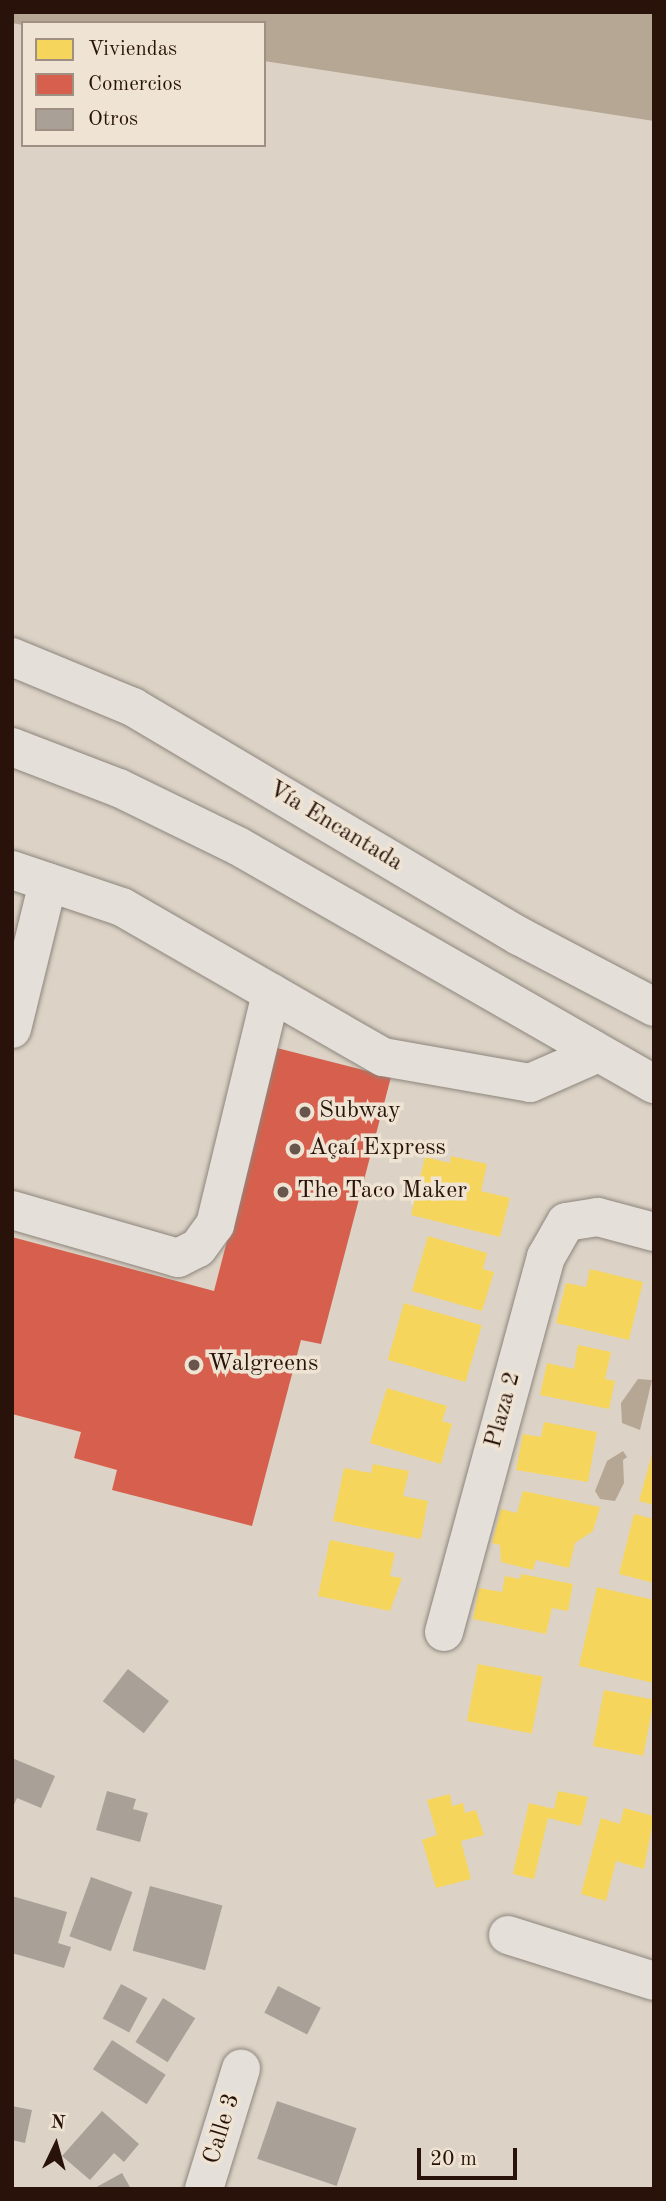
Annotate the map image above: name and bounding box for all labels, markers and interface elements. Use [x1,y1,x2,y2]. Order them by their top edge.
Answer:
legend [21,21,266,147]
text: Viviendas [88,39,177,60]
text: Comercios [88,74,182,95]
text: Otros [88,109,138,130]
street label: Vía Encantada [262,776,408,878]
place label: Subway [319,1098,401,1126]
marker: Subway [297,1104,313,1120]
place label: Açaí Express [309,1135,446,1163]
marker: Açaí Express [287,1141,303,1157]
place label: The Taco Maker [297,1178,467,1206]
marker: The Taco Maker [275,1184,291,1200]
place label: Walgreens [208,1351,318,1379]
marker: Walgreens [186,1357,202,1373]
street label: Plaza 2 [480,1369,528,1451]
street label: Calle 3 [199,2090,247,2168]
north arrow [21,2110,91,2180]
text: N [50,2113,66,2134]
scale bar [421,2134,521,2178]
text: 20 m [430,2149,477,2170]

